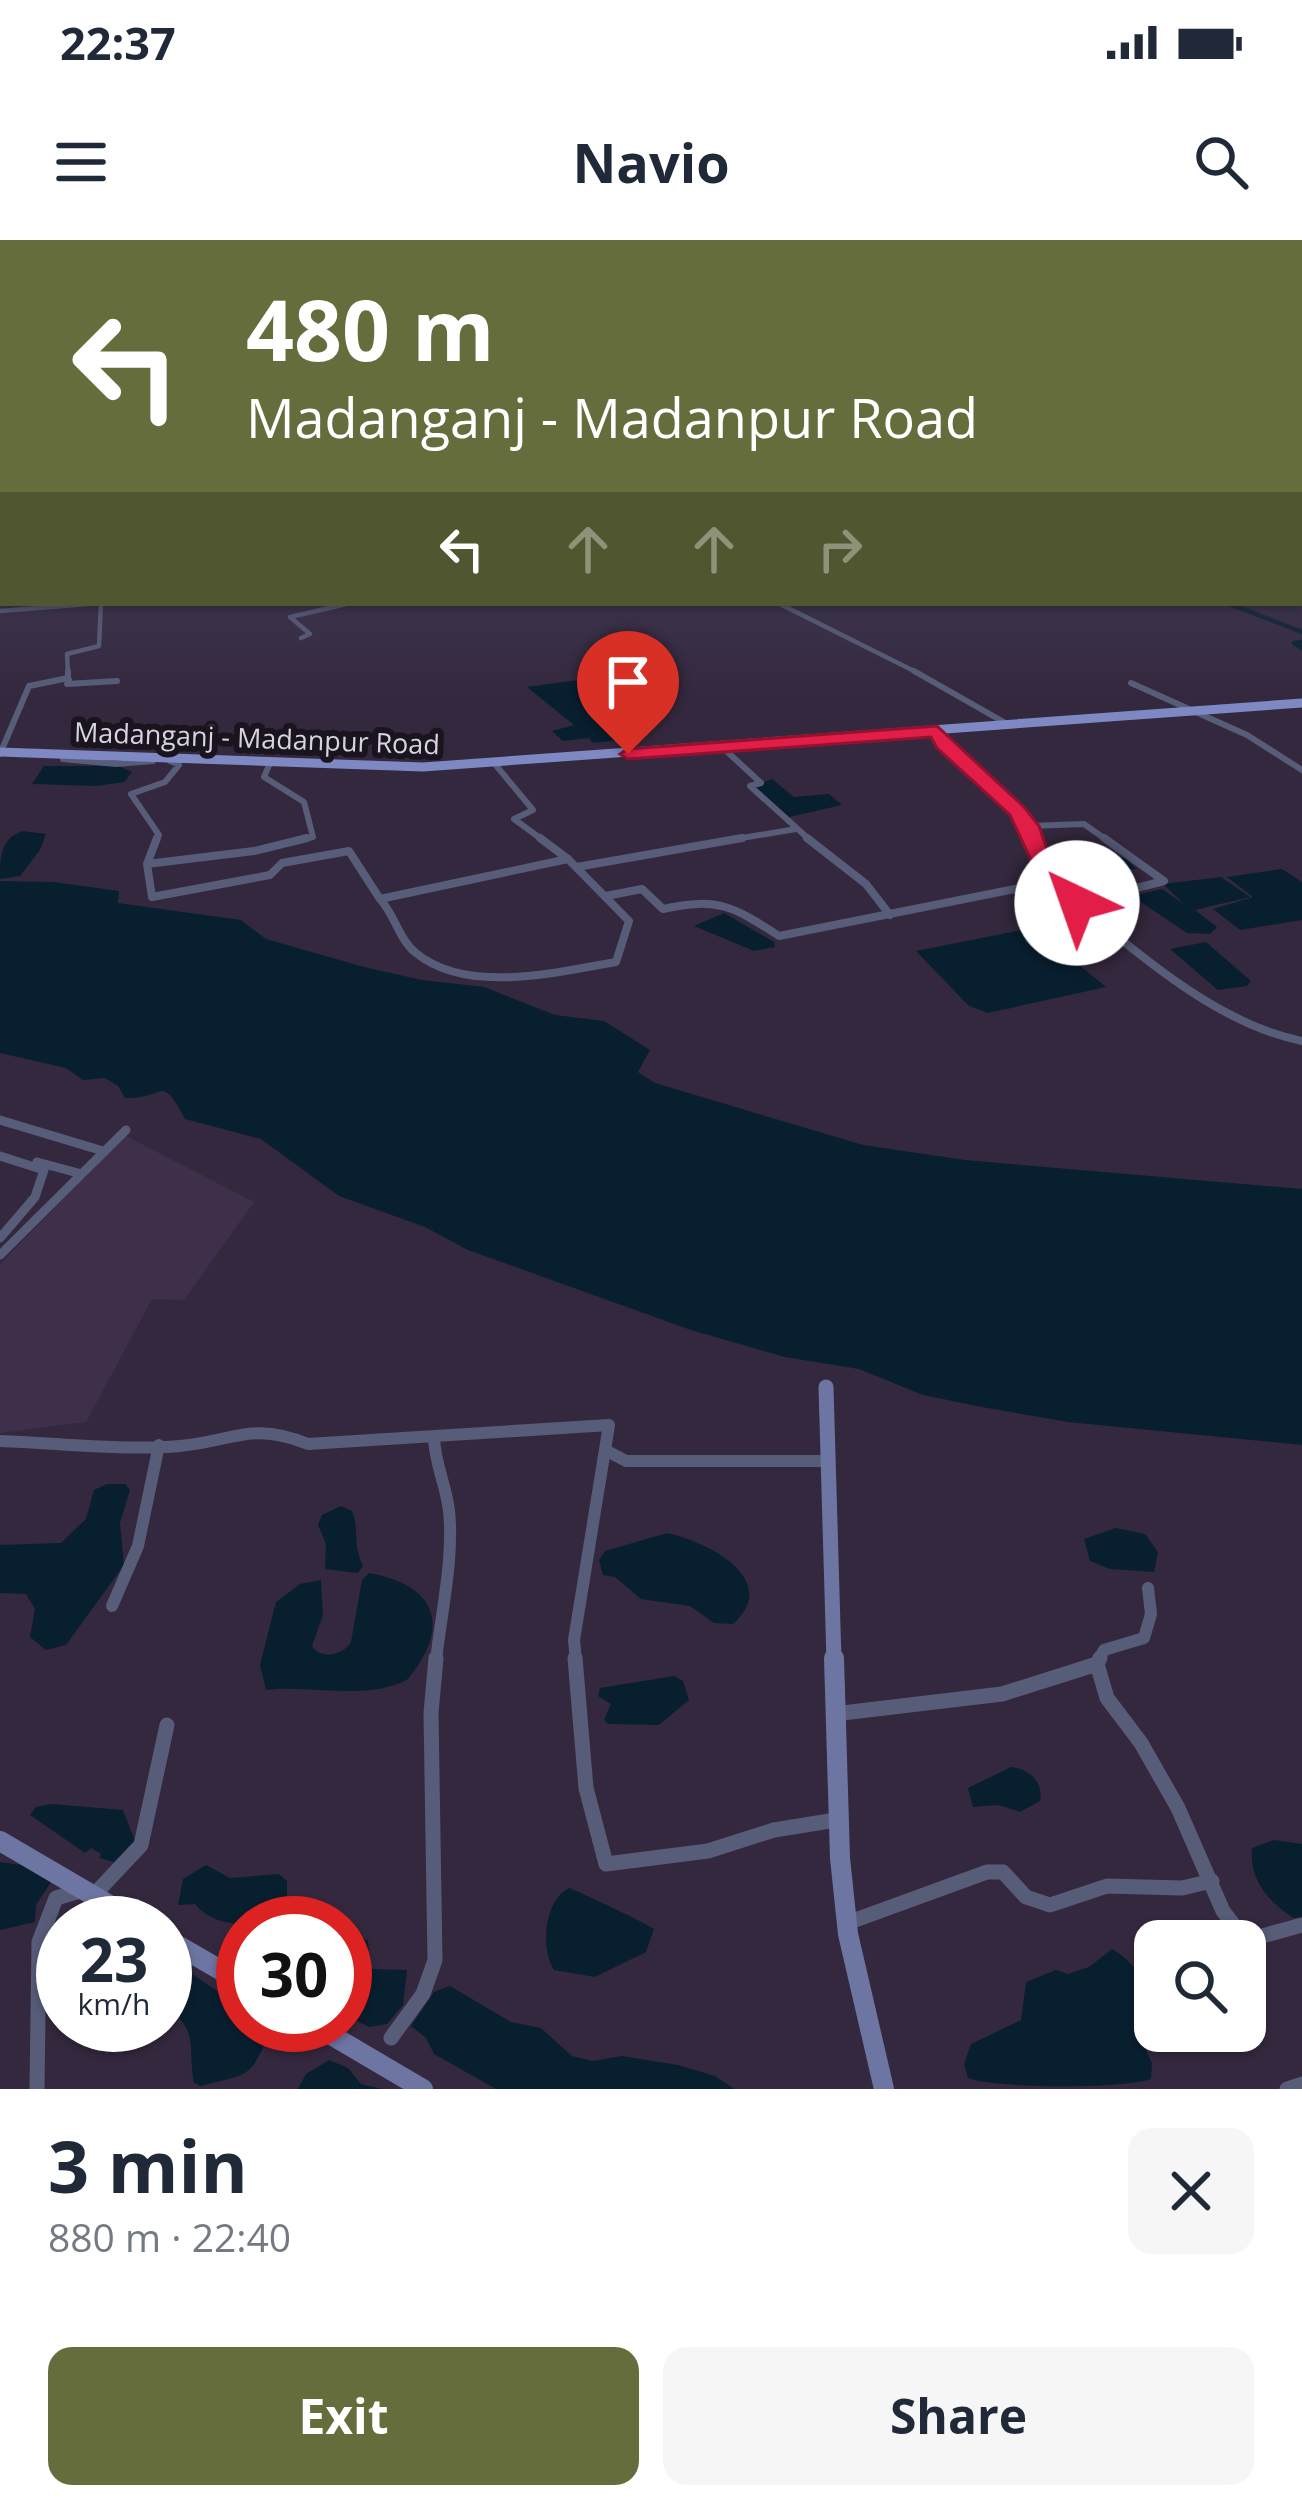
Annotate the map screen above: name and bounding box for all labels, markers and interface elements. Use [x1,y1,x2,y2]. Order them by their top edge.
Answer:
text: 22:37 [60,12,176,73]
text: Navio [572,125,730,199]
icon: menu [48,129,114,195]
icon: search [1188,129,1254,195]
text: 480 m [246,271,494,386]
icon: left [48,288,204,444]
text: Madanganj - Madanpur Road [246,380,978,454]
icon: left [429,516,495,582]
icon: ahead [555,516,621,582]
icon: ahead [681,516,747,582]
icon: right [807,516,873,582]
pin [577,631,679,754]
icon: arrive [595,649,661,715]
street label: Madanganj - Madanpur Road [73,713,441,762]
position arrow [1014,840,1140,966]
speed limit sign: 30 [216,1896,372,2052]
text: 23 [80,1918,148,2000]
map controls [1134,1920,1266,2052]
button: search [1134,1920,1266,2052]
text: km/h [78,1983,150,2024]
text: 3 min [48,2116,248,2214]
button: close [1128,2128,1254,2254]
text: 880 m · 22:40 [48,2210,291,2263]
button: Exit [48,2347,639,2485]
button: Share [663,2347,1254,2485]

